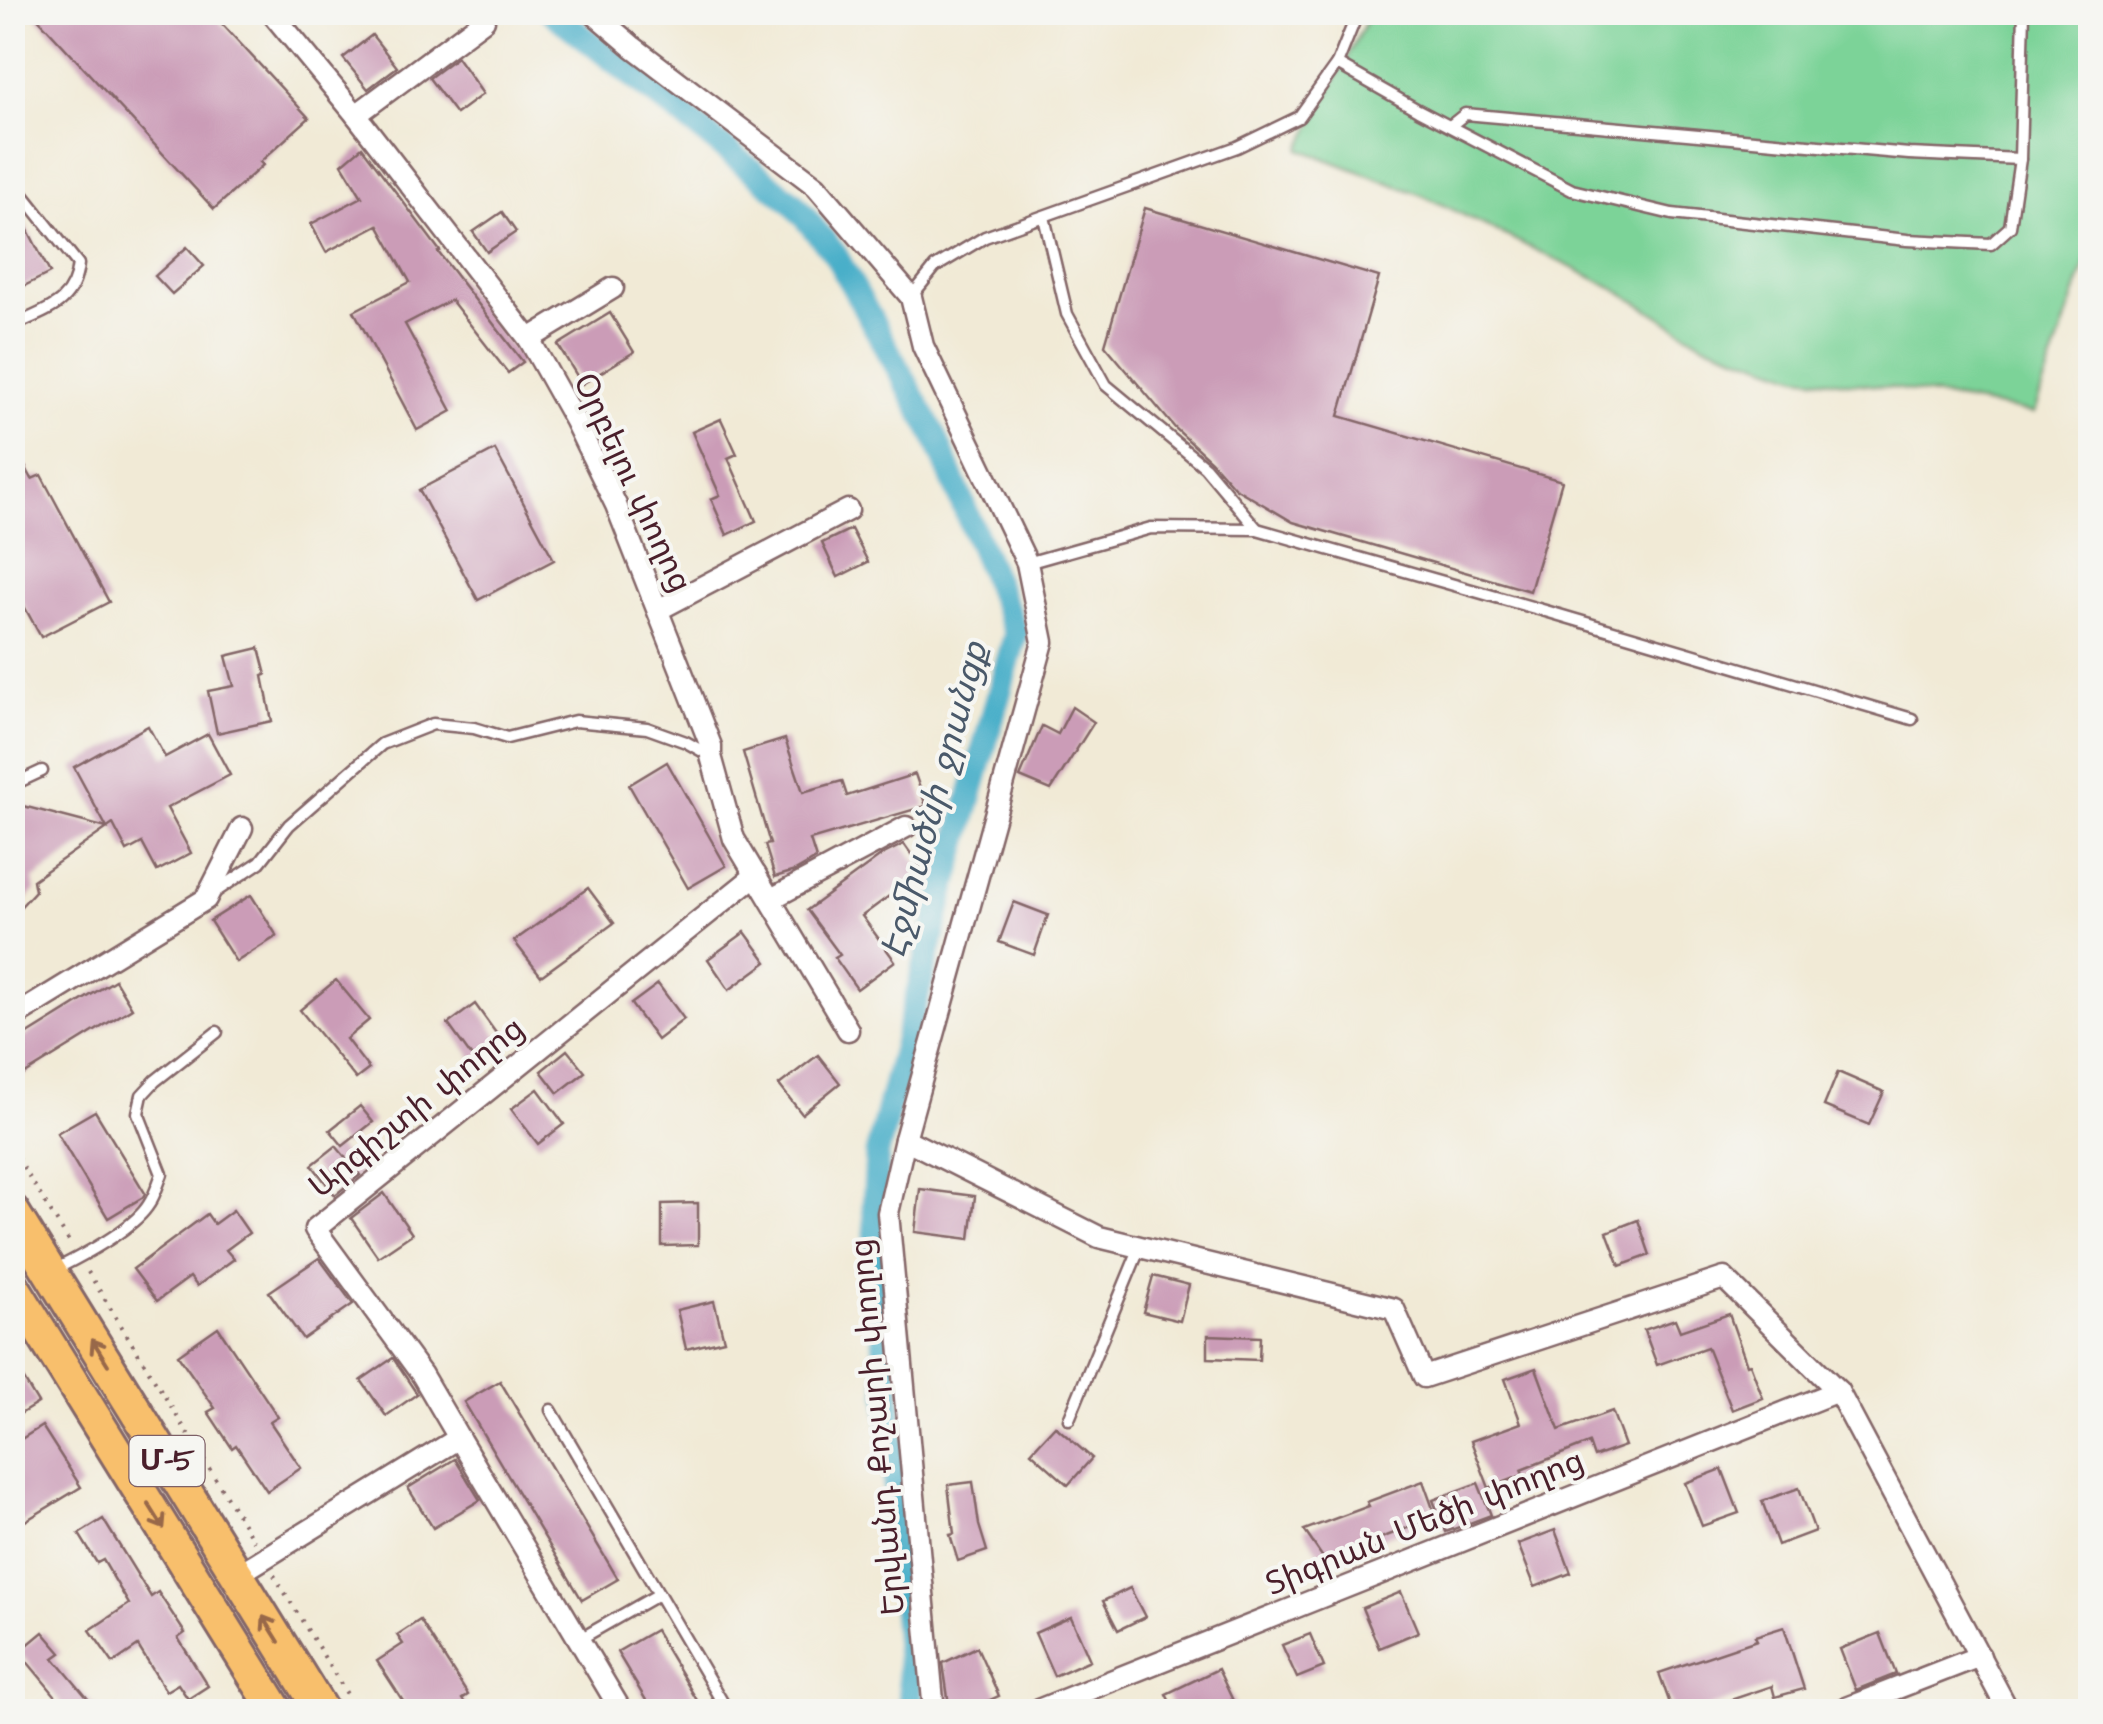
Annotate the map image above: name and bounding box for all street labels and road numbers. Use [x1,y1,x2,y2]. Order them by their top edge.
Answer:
street label: Օրբելու փողոց [561,366,703,600]
street label: Արգիշտի փողոց [300,1007,534,1209]
street label: Երվանդ Քոչարի փողոց [839,1237,917,1617]
road number: Մ-5 [130,1436,204,1486]
street label: Տիգրան Մեծի փողոց [1259,1439,1591,1607]

